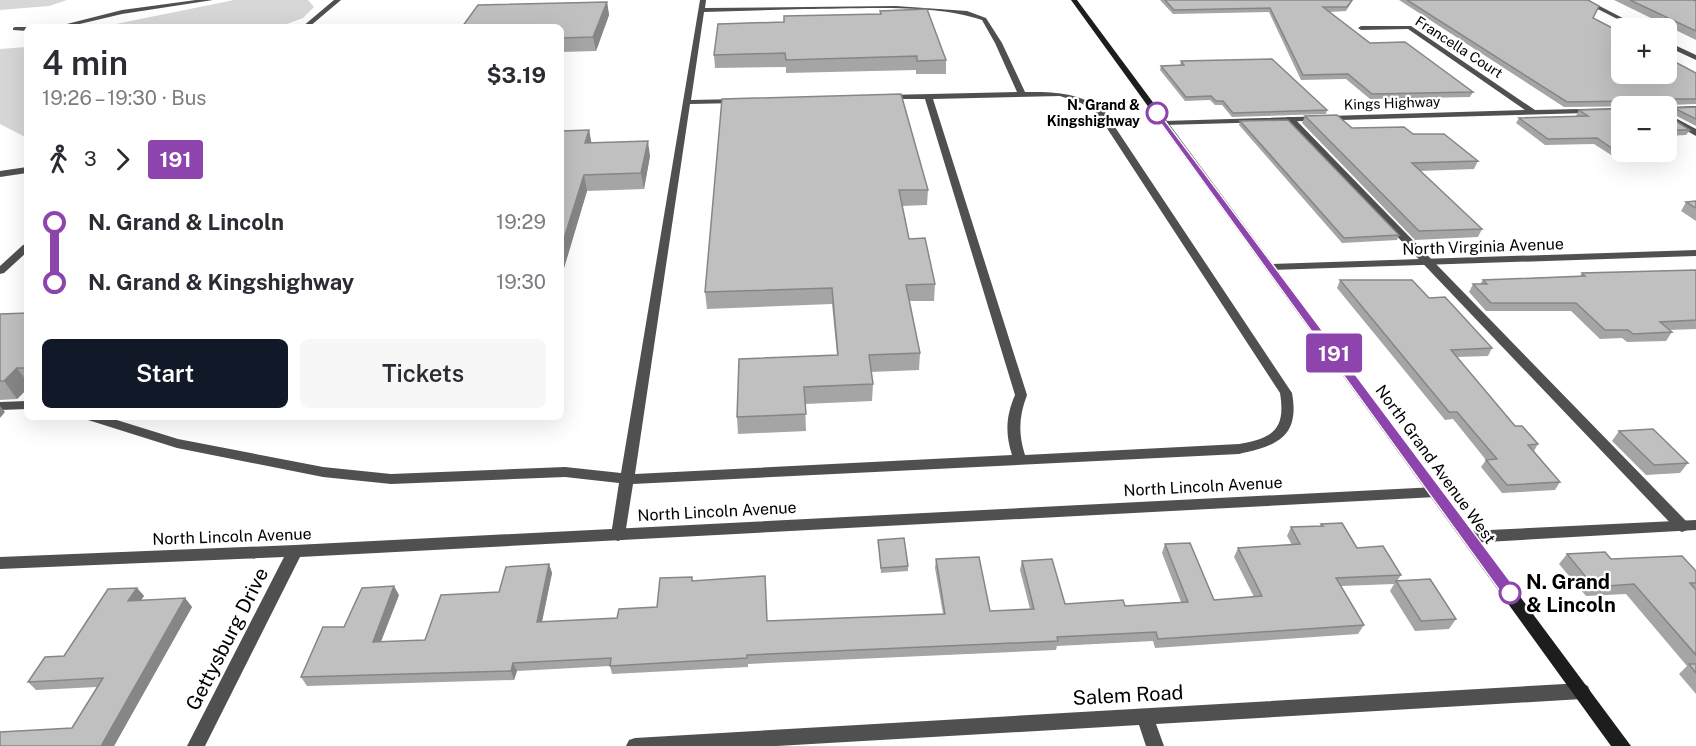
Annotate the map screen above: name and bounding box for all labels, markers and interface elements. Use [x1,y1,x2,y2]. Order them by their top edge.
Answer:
street label: Francella Court [1412,13,1506,81]
map controls [1611,18,1677,162]
button: + [1611,18,1677,84]
text: 4 min [42,44,128,82]
text: $3.19 [487,62,546,88]
text: 19:26 – 19:30 · Bus [42,86,206,110]
street label: Kings Highway [1343,93,1441,113]
button: − [1611,96,1677,162]
place label: N. Grand & Kingshighway [1047,97,1140,129]
marker: N. Grand & Kingshighway [1146,102,1168,124]
icon: walk [42,143,75,176]
icon: forward [106,143,139,176]
text: 3 [84,147,97,171]
text: 191 [160,147,191,172]
text: N. Grand & Lincoln [88,209,284,235]
text: 19:29 [496,210,546,234]
street label: North Virginia Avenue [1402,234,1564,259]
text: N. Grand & Kingshighway [88,269,354,295]
text: 19:30 [496,270,546,294]
line badge: 191 [1300,334,1368,372]
button: Start [42,339,288,408]
button: Tickets [300,339,546,408]
text: 191 [1318,341,1350,366]
street label: North Grand Avenue West [1372,381,1500,547]
street label: North Lincoln Avenue [1123,473,1283,500]
street label: North Lincoln Avenue [637,498,797,525]
street label: North Lincoln Avenue [152,524,312,549]
street label: Gettysburg Drive [181,564,273,714]
place label: N. Grand & Lincoln [1526,570,1616,617]
marker: N. Grand & Lincoln [1499,582,1521,604]
street label: Salem Road [1072,680,1184,710]

